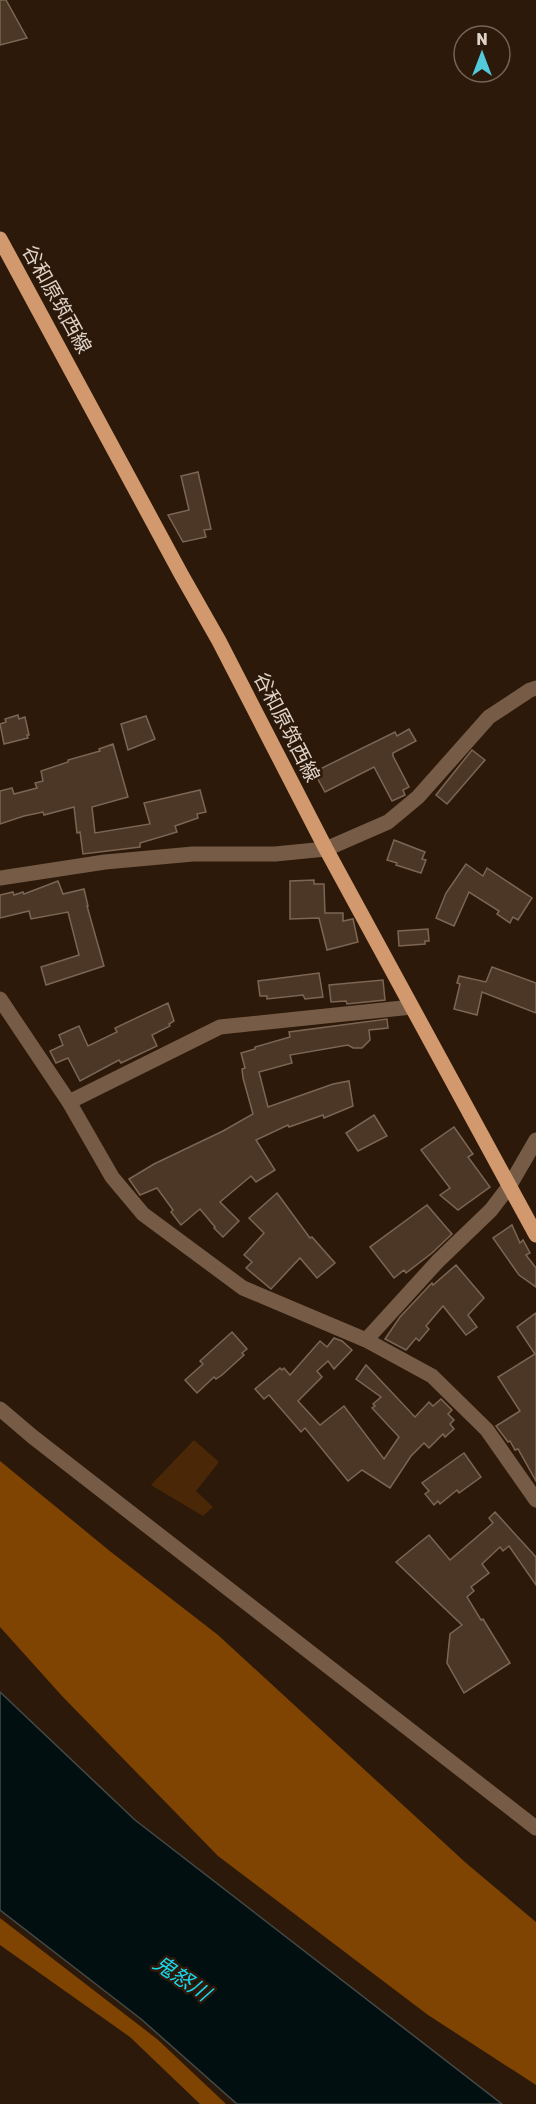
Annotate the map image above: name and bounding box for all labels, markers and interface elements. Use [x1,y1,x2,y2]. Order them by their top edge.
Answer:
north arrow [452,24,512,84]
text: N [476,30,488,49]
street label: 谷和原筑西線 [17,241,97,357]
street label: 谷和原筑西線 [249,668,325,786]
water label: 鬼怒川 [149,1950,217,2007]

